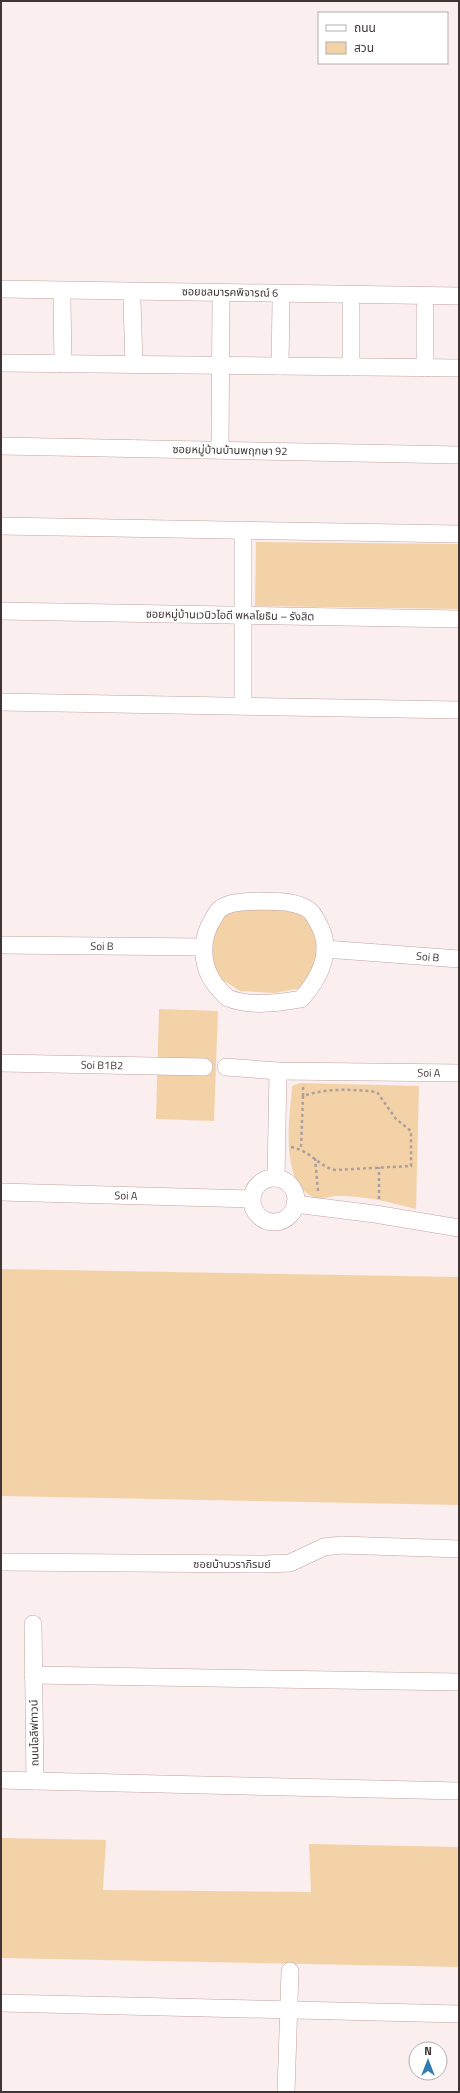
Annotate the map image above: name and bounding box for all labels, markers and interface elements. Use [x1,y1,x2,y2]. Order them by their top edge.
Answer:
legend [318,12,448,64]
text: ถนน [354,18,376,37]
text: สวน [354,38,374,57]
street label: ซอยชลมารคพิจารณ์ 6 [182,283,278,301]
street label: ซอยหมู่บ้านบ้านพฤกษา 92 [172,441,288,459]
street label: ซอยหมู่บ้านเวนิวไอดี พหลโยธิน – รังสิต [146,606,314,624]
street label: Soi B [90,938,114,954]
street label: Soi B [415,948,440,966]
street label: Soi B1B2 [81,1057,123,1073]
street label: Soi A [417,1065,441,1081]
street label: Soi A [114,1187,138,1204]
street label: ซอยบ้านวราภิรมย์ [193,1556,271,1572]
street label: ถนนไอลีฟทาวน์ [25,1699,43,1767]
north arrow [408,2041,448,2081]
text: N [424,2043,432,2059]

